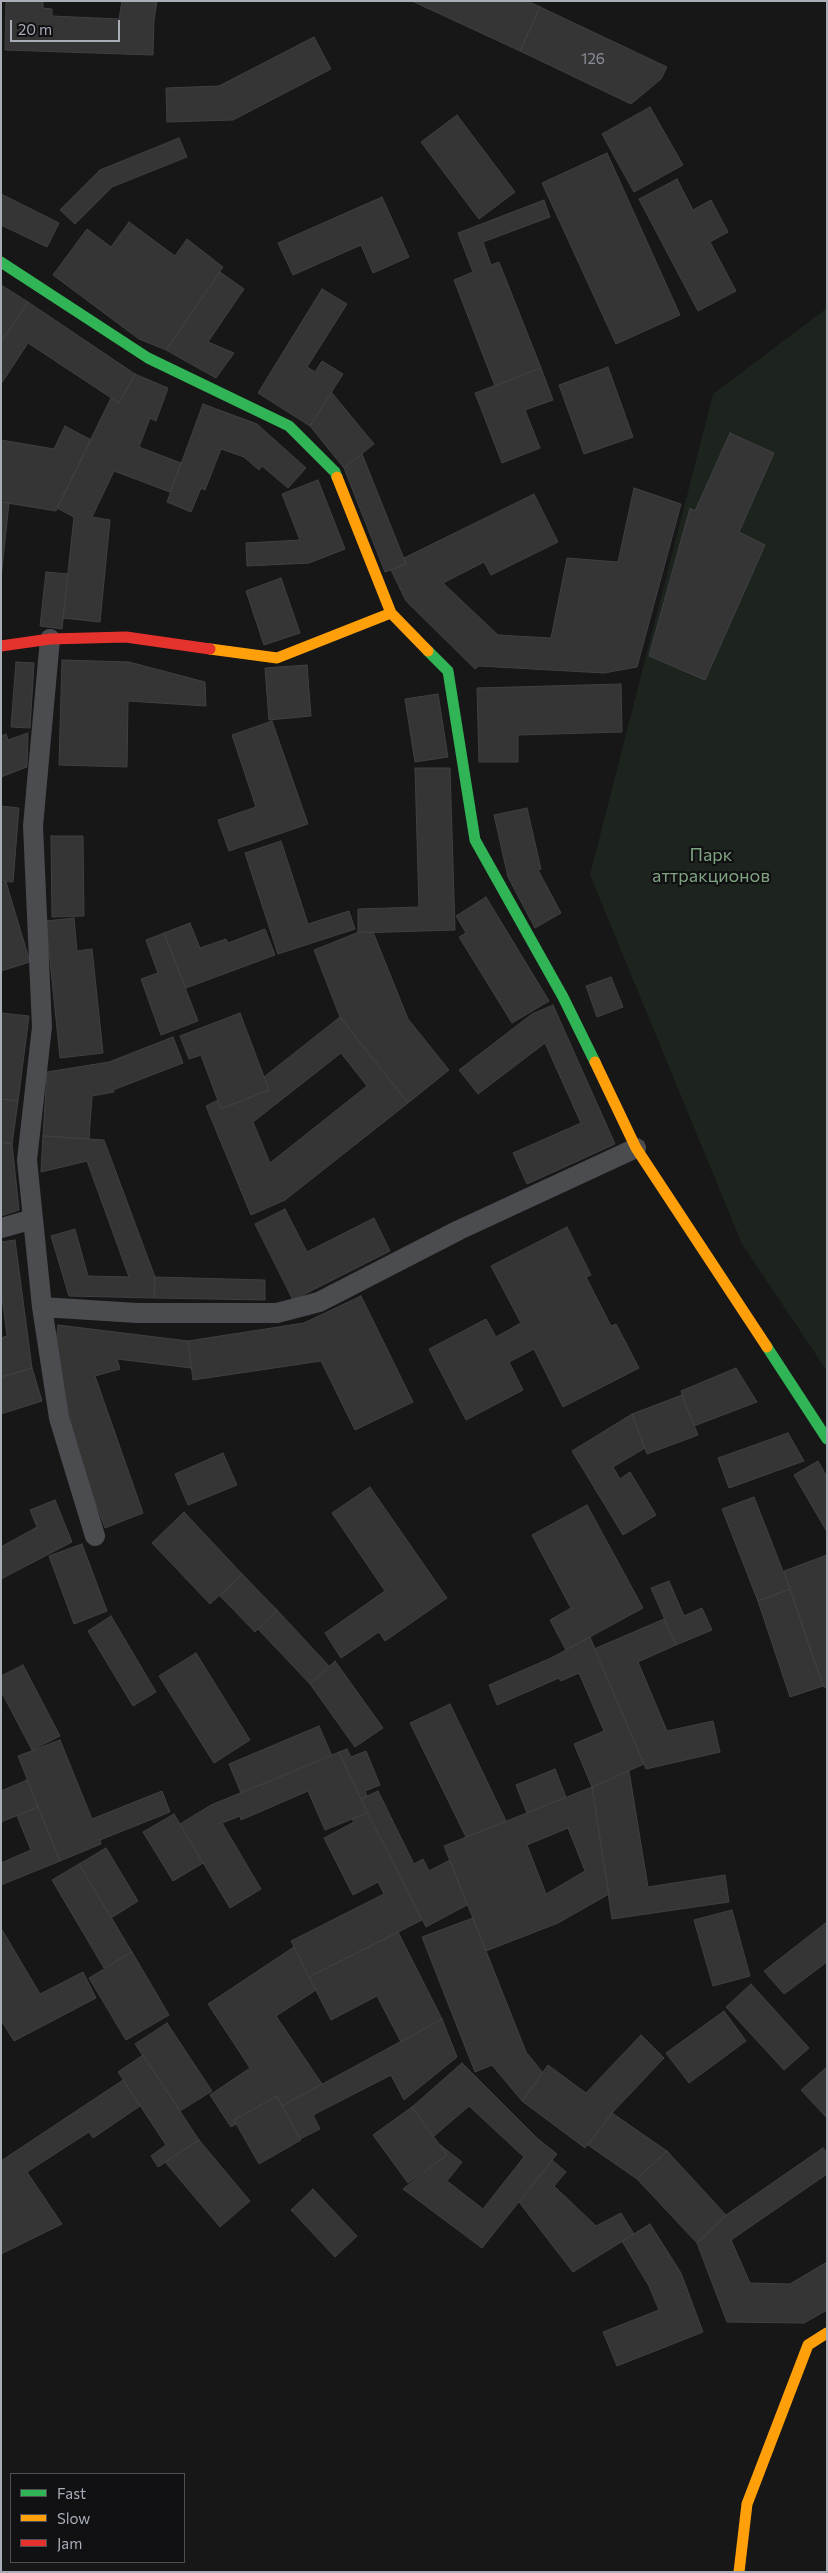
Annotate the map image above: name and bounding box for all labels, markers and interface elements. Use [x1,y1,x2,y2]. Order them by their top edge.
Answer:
scale bar [12,10,122,42]
text: 20 m [18,20,52,38]
house number: 126 [581,50,605,68]
park label: Парк аттракционов [652,844,770,886]
legend [10,2473,185,2563]
text: Fast [57,2484,86,2502]
text: Slow [57,2509,90,2527]
text: Jam [57,2534,82,2552]

